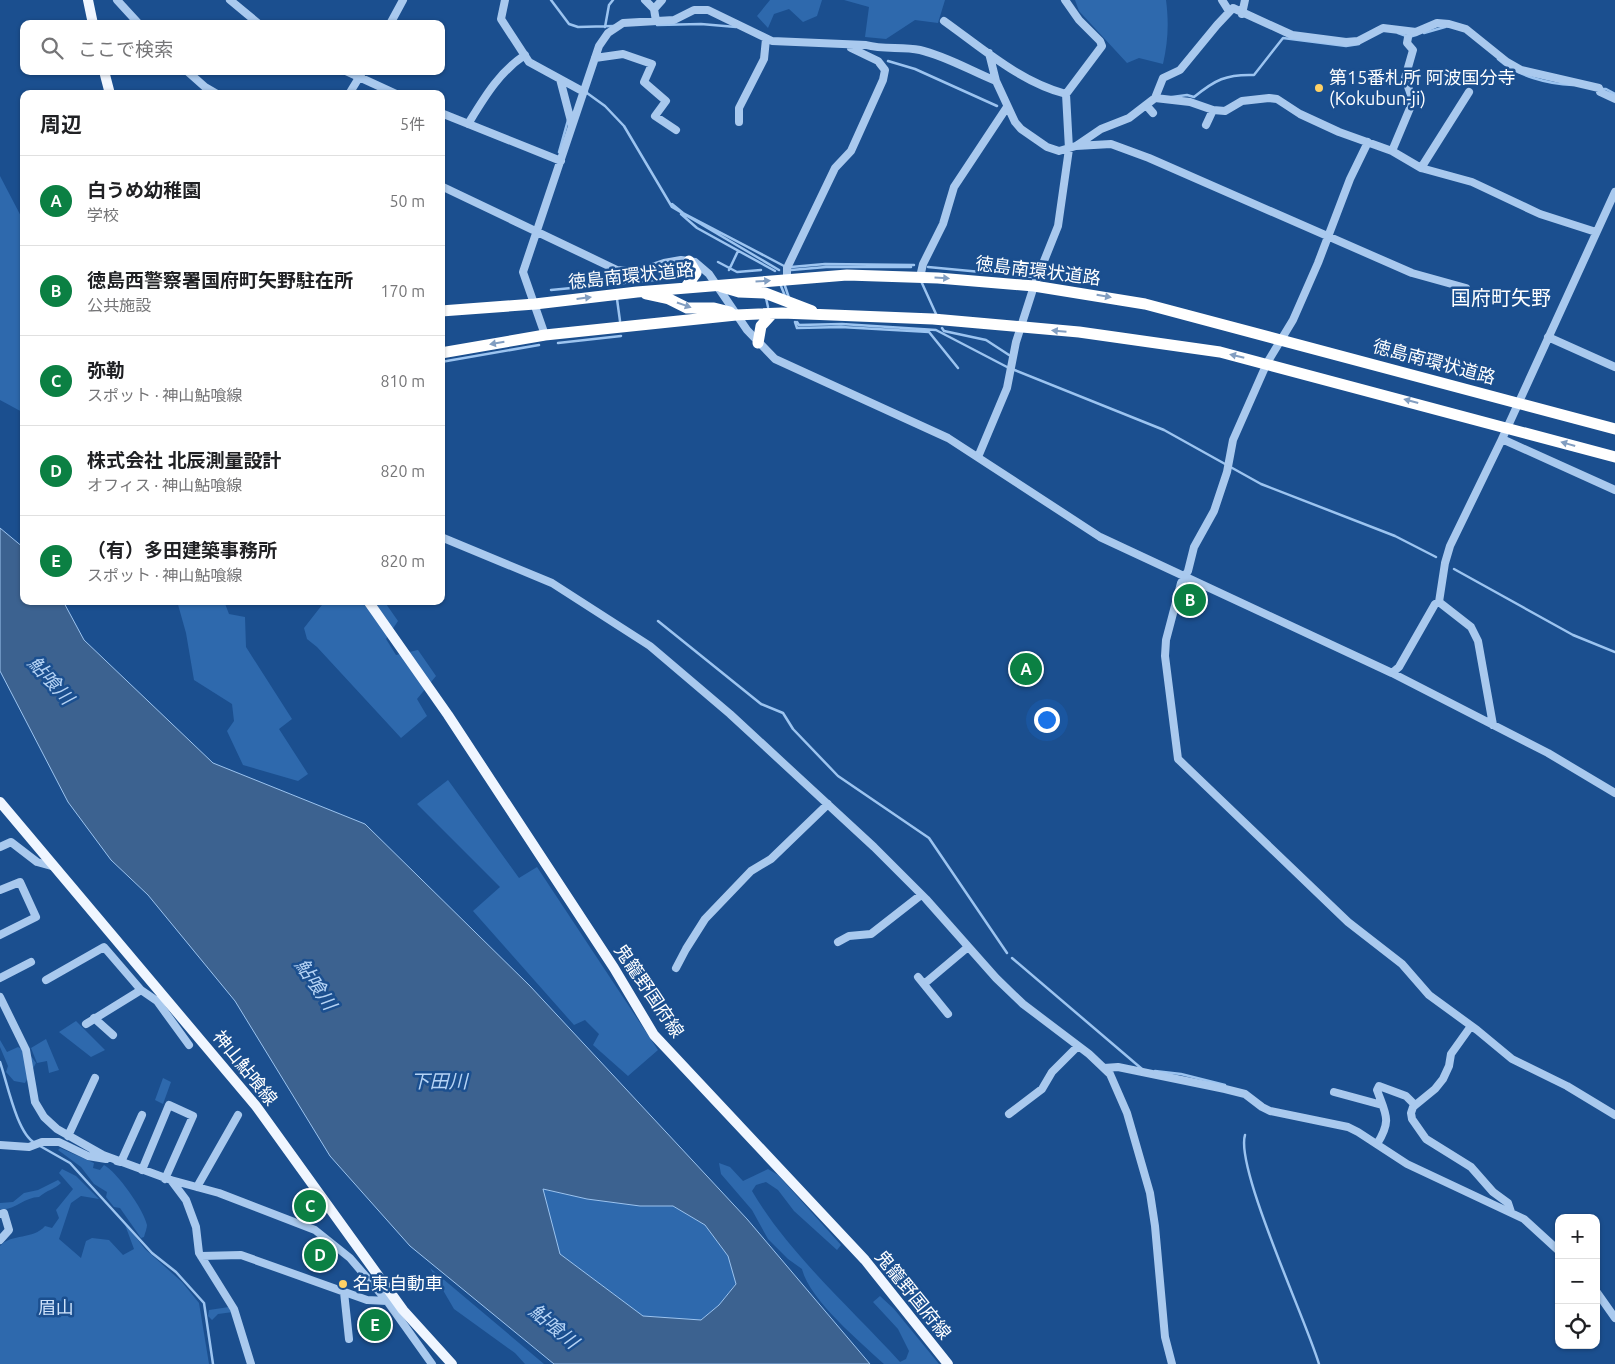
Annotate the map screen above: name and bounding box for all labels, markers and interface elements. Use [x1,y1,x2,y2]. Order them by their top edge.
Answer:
search box [20,20,445,75]
icon: search [38,34,66,62]
text: ここで検索 [78,38,173,60]
place label: 第15番札所 阿波国分寺 (Kokubun-ji) [1329,67,1515,109]
marker: 第15番札所 阿波国分寺 (Kokubun-ji) [1313,82,1325,94]
text: 周辺 [40,112,82,136]
text: 5件 [400,115,425,133]
text: 白うめ幼稚園 [87,179,201,201]
text: A [50,192,62,210]
text: 50 m [389,192,425,210]
text: 学校 [87,206,119,224]
street label: 徳島南環状道路 [974,252,1102,288]
street label: 徳島南環状道路 [567,258,695,292]
text: 徳島西警察署国府町矢野駐在所 [87,269,353,291]
one-way arrow [935,275,951,283]
one-way arrow [755,277,771,285]
text: B [51,282,61,300]
text: 170 m [380,282,425,300]
district label: 国府町矢野 [1451,286,1551,309]
one-way arrow [1096,293,1112,301]
one-way arrow [576,294,592,302]
text: 公共施設 [87,296,151,314]
one-way arrow [677,302,692,310]
one-way arrow [1051,327,1067,335]
street label: 徳島南環状道路 [1371,335,1498,387]
one-way arrow [488,340,504,348]
one-way arrow [1229,352,1245,360]
text: 弥勒 [87,359,125,381]
text: C [51,372,61,390]
text: 810 m [380,372,425,390]
text: スポット · 神山鮎喰線 [87,386,242,404]
one-way arrow [1404,397,1419,405]
one-way arrow [1560,439,1575,447]
text: 株式会社 北辰測量設計 [87,449,282,471]
text: D [50,462,62,480]
text: 820 m [380,462,425,480]
text: オフィス · 神山鮎喰線 [87,476,242,494]
text: （有）多田建築事務所 [87,539,277,561]
text: E [51,552,61,570]
text: 820 m [380,552,425,570]
text: スポット · 神山鮎喰線 [87,566,242,584]
pin: B [1174,581,1206,619]
pin: A [1010,650,1042,688]
water label: 鮎喰川 [24,651,80,710]
your location [1034,707,1060,733]
street label: 鬼籠野国府線 [611,940,688,1041]
water label: 鮎喰川 [291,954,342,1015]
street label: 神山鮎喰線 [210,1026,282,1109]
water label: 下田川 [410,1070,469,1092]
pin: C [294,1187,326,1225]
map controls [1555,1214,1600,1349]
button: + [1555,1214,1600,1259]
pin: D [304,1236,336,1274]
street label: 鬼籠野国府線 [872,1246,956,1343]
button: − [1555,1259,1600,1304]
place label: 名東自動車 [353,1273,443,1293]
marker: 名東自動車 [337,1278,349,1290]
park label: 眉山 [38,1297,74,1317]
water label: 鮎喰川 [525,1299,584,1354]
button: locate [1555,1304,1600,1349]
pin: E [359,1306,391,1344]

